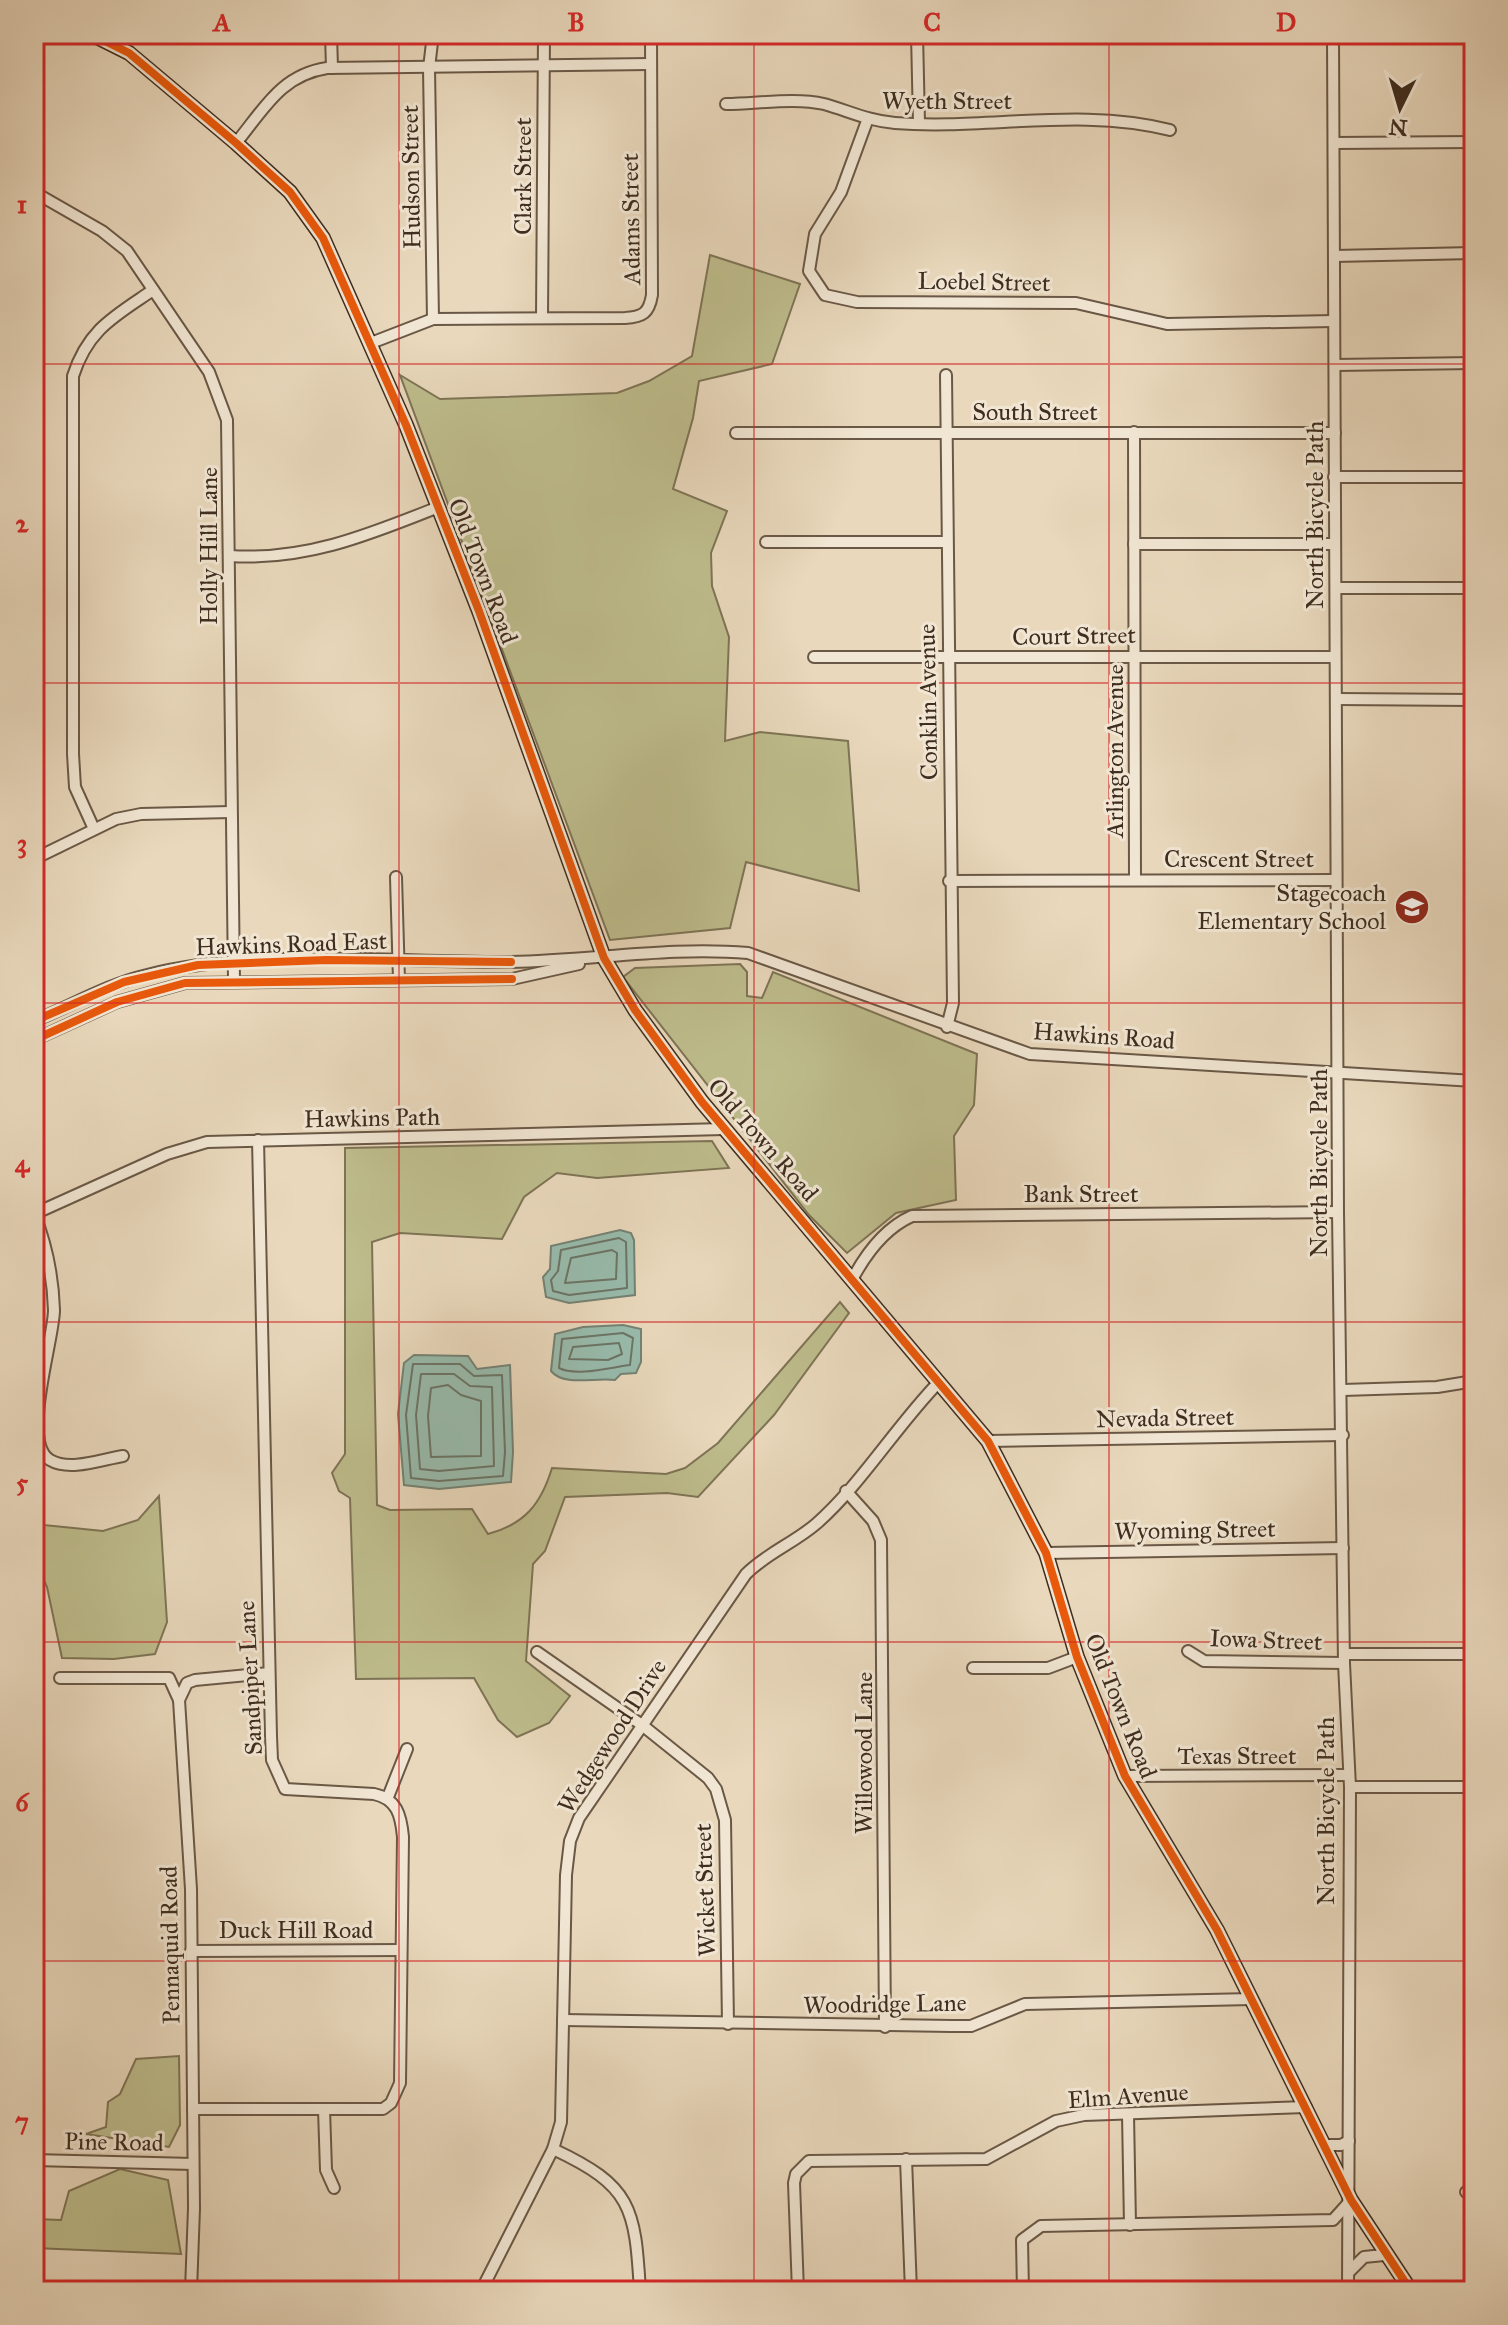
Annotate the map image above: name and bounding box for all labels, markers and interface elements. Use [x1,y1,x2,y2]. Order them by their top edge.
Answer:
text: A [211,6,231,38]
text: B [567,6,585,38]
text: C [923,6,941,38]
text: D [1276,6,1296,38]
north arrow [1360,68,1440,148]
street label: Wyeth Street [882,86,1013,116]
street label: Hudson Street [395,104,427,249]
text: N [1387,113,1409,142]
street label: Clark Street [508,117,538,235]
street label: Adams Street [615,152,647,286]
text: 1 [17,188,27,220]
street label: Loebel Street [917,266,1051,298]
street label: South Street [972,397,1098,427]
street label: North Bicycle Path [1300,421,1330,609]
street label: Holly Hill Lane [194,467,224,625]
street label: Old Town Road [441,494,525,648]
text: 2 [16,507,30,539]
street label: Court Street [1012,620,1137,652]
street label: Conklin Avenue [912,624,944,780]
street label: Arlington Avenue [1100,664,1130,839]
text: 3 [17,827,27,859]
street label: Crescent Street [1164,844,1315,874]
place label: Stagecoach Elementary School [1197,878,1387,936]
school or university icon: Stagecoach Elementary School [1393,888,1431,926]
street label: Hawkins Road East [195,926,388,962]
street label: Hawkins Road [1032,1016,1176,1056]
street label: North Bicycle Path [1304,1069,1334,1257]
street label: Old Town Road [701,1072,825,1208]
street label: Hawkins Path [304,1102,440,1134]
text: 4 [15,1147,31,1179]
street label: Bank Street [1024,1179,1139,1209]
street label: Nevada Street [1096,1402,1235,1434]
text: 5 [16,1466,29,1498]
street label: Wyoming Street [1114,1514,1276,1546]
street label: Sandpiper Lane [231,1600,269,1756]
street label: Iowa Street [1209,1623,1323,1657]
street label: Old Town Road [1078,1629,1164,1783]
street label: Wedgewood Drive [551,1653,673,1819]
street label: Willowood Lane [849,1672,879,1834]
street label: North Bicycle Path [1311,1717,1341,1905]
street label: Texas Street [1178,1741,1297,1771]
text: 6 [15,1786,30,1818]
street label: Wicket Street [688,1822,722,1957]
street label: Pennaquid Road [154,1866,186,2024]
street label: Duck Hill Road [219,1915,373,1945]
street label: Woodridge Lane [803,1988,967,2020]
street label: Elm Avenue [1067,2077,1189,2115]
text: 7 [15,2105,29,2137]
street label: Pine Road [64,2126,164,2158]

